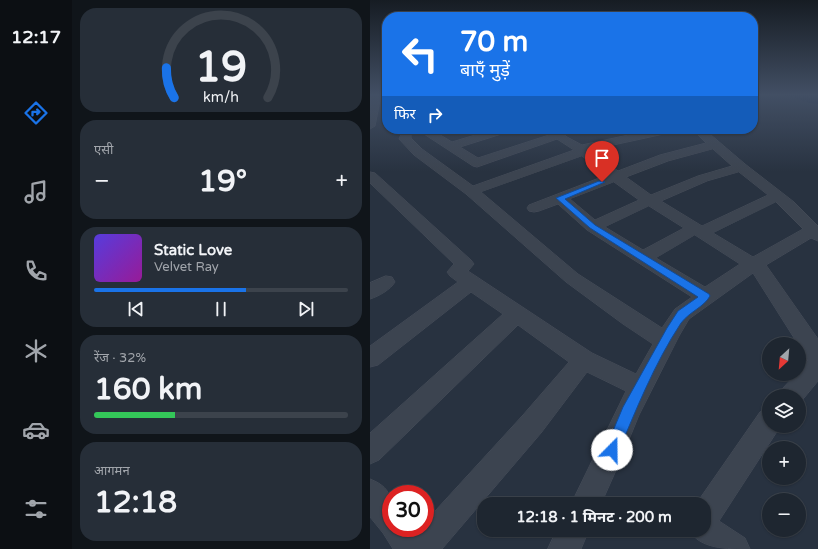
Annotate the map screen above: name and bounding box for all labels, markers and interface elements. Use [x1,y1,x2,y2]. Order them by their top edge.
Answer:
text: 70 m [460,25,528,59]
text: 12:17 [11,26,61,48]
icon: left [394,28,446,80]
text: 19 [195,43,247,93]
text: बाएँ मुड़ें [460,59,510,81]
text: km/h [203,89,239,106]
icon: directions [22,99,50,127]
icon: right [424,104,446,126]
text: फिर [394,105,416,123]
pin [585,141,619,182]
text: एसी [94,142,113,158]
icon: arrive [591,147,613,169]
text: 19° [198,163,247,200]
text: − [94,168,110,194]
text: + [336,168,348,194]
icon: music [22,178,50,206]
text: Static Love [154,241,232,259]
icon: phone [22,257,50,285]
text: Velvet Ray [154,259,219,275]
icon: previous [125,298,147,320]
icon: pause [210,298,232,320]
icon: next [295,298,317,320]
icon: climate [22,337,50,365]
north arrow [762,337,806,381]
map controls [762,337,806,537]
text: रेंज · 32% [94,350,146,366]
text: 160 km [94,371,202,408]
button: layers [762,389,806,433]
icon: car [22,416,50,444]
position arrow [591,429,633,471]
button: + [762,441,806,485]
text: आगमन [94,463,130,479]
text: 12:18 [94,484,177,521]
speed limit sign: 30 [382,485,434,537]
button: − [762,493,806,537]
icon: filters [22,495,50,523]
text: 12:18 · 1 मिनट · 200 m [516,508,672,526]

